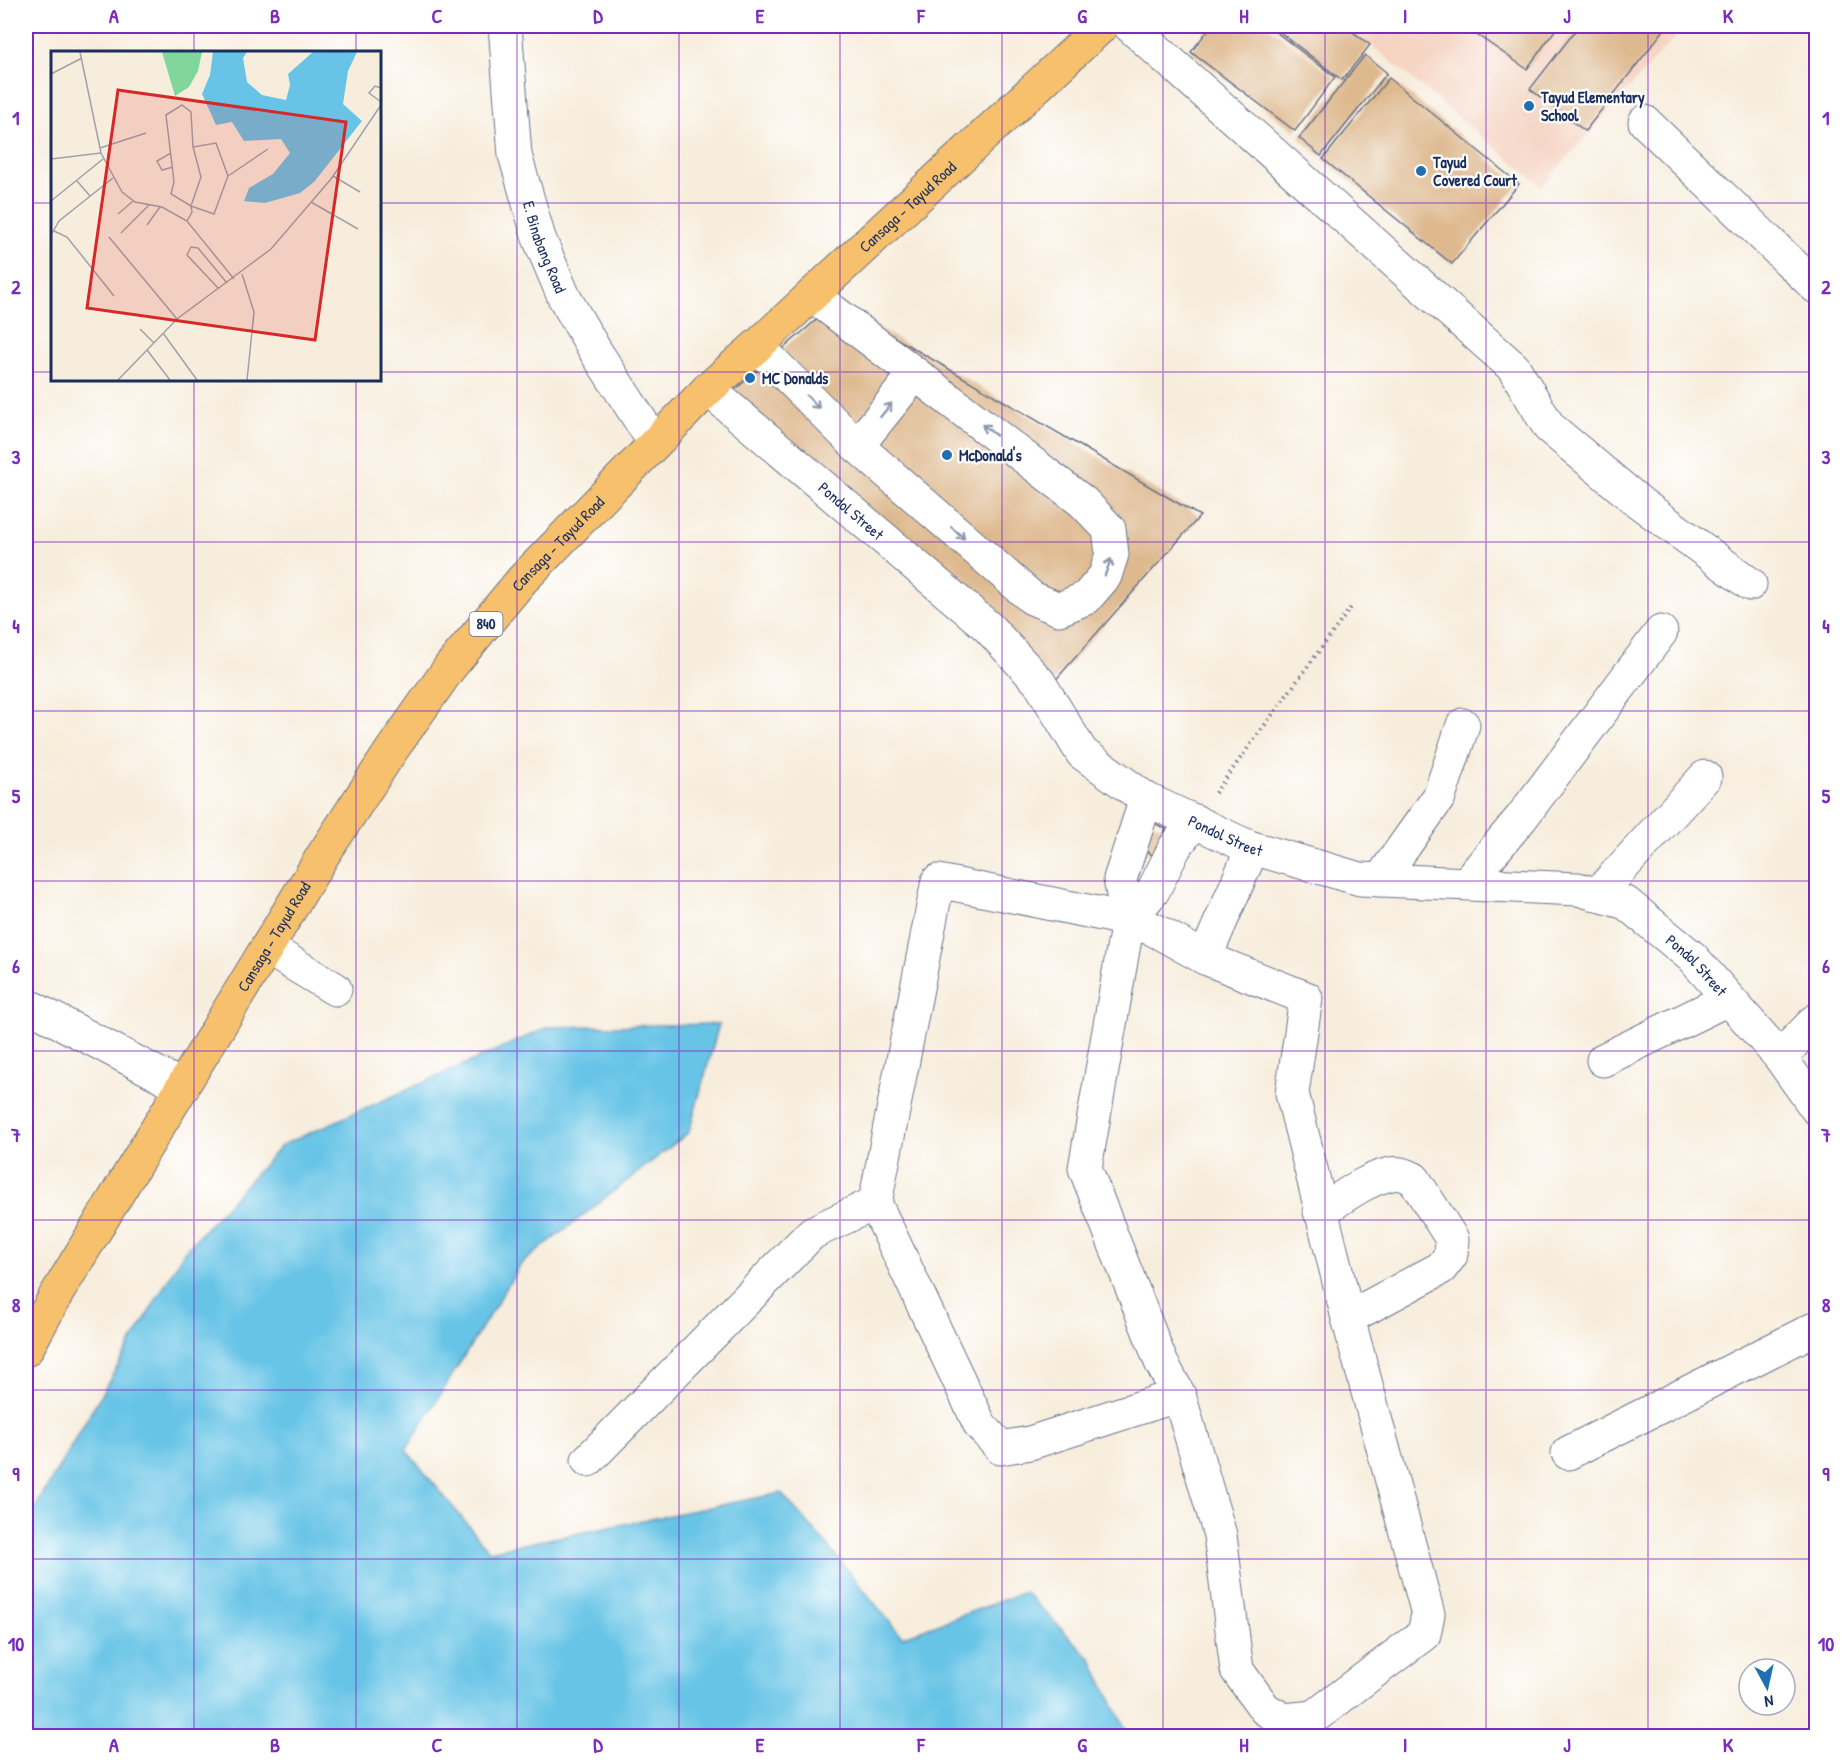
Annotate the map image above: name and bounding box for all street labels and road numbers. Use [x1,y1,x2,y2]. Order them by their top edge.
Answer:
street label: Cansaga - Tayud Road [854,156,961,257]
street label: E. Binabang Road [518,198,572,296]
street label: Pondol Street [814,477,889,545]
street label: Cansaga - Tayud Road [506,491,609,596]
road number: 840 [470,612,502,636]
street label: Pondol Street [1185,809,1266,862]
street label: Cansaga - Tayud Road [232,877,315,996]
street label: Pondol Street [1661,929,1733,1001]

